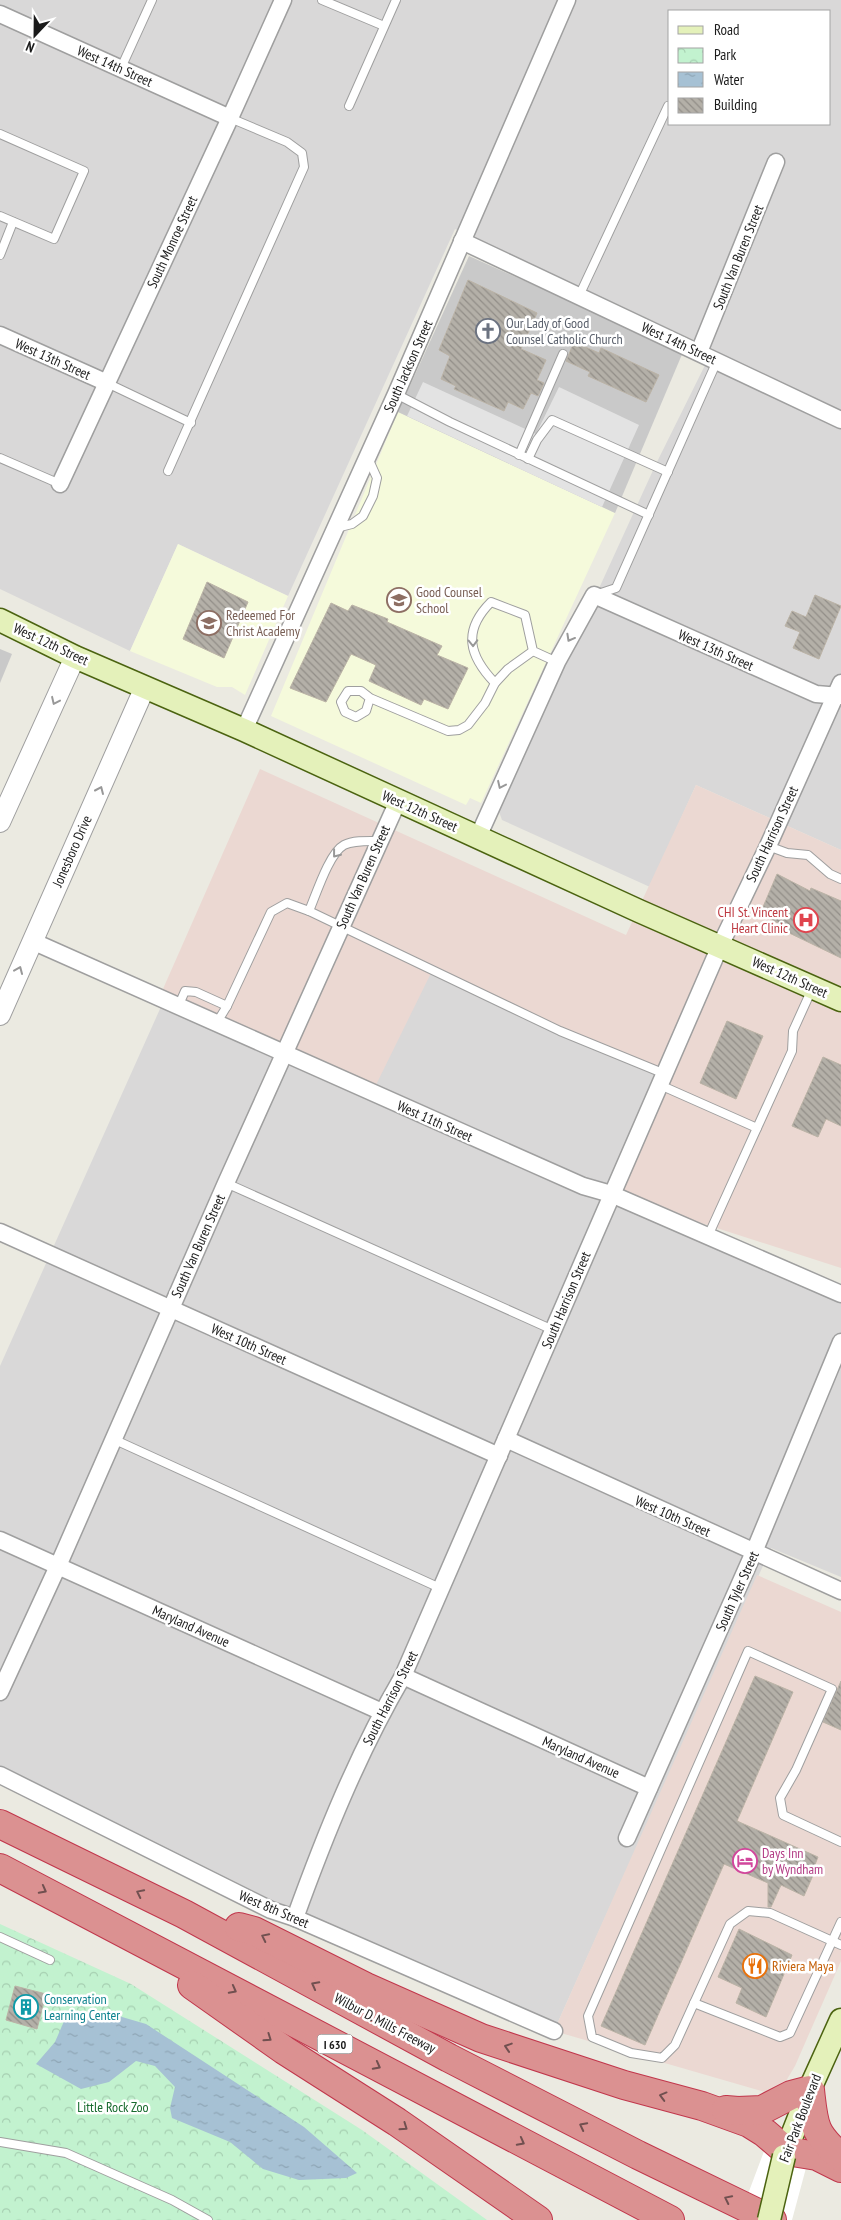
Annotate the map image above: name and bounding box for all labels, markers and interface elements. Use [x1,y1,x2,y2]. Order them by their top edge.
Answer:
north arrow [10,10,60,60]
legend [668,10,831,125]
text: Road [714,20,740,39]
text: N [23,37,37,57]
street label: West 14th Street [74,41,156,91]
text: Park [714,45,736,64]
text: Water [714,70,745,89]
text: Building [714,95,757,114]
street label: South Monroe Street [143,193,201,291]
street label: South Van Buren Street [709,202,767,312]
place label: Our Lady of Good Counsel Catholic Church [506,314,623,348]
street label: South Jackson Street [380,317,436,415]
church icon: Our Lady of Good Counsel Catholic Church [475,318,501,344]
street label: West 14th Street [639,318,720,368]
street label: West 13th Street [12,334,94,384]
place label: Good Counsel School [416,583,483,617]
school or university icon: Good Counsel School [386,587,412,613]
place label: Redeemed For Christ Academy [226,606,301,640]
school or university icon: Redeemed For Christ Academy [196,610,222,636]
street label: West 12th Street [11,619,92,669]
street label: West 13th Street [675,625,757,675]
one-way arrow [567,633,577,642]
one-way arrow [468,640,478,648]
one-way arrow [51,696,62,705]
one-way arrow [497,780,508,789]
street label: South Harrison Street [742,783,802,885]
one-way arrow [94,786,104,795]
street label: West 12th Street [379,786,461,836]
street label: Jonesboro Drive [48,812,96,891]
street label: South Van Buren Street [332,822,394,932]
one-way arrow [333,848,342,858]
place label: CHI St. Vincent Heart Clinic [718,903,788,937]
hospital icon: CHI St. Vincent Heart Clinic [793,907,819,933]
street label: West 12th Street [749,952,831,1002]
one-way arrow [13,966,24,975]
street label: West 11th Street [394,1096,476,1146]
street label: South Van Buren Street [167,1191,229,1301]
street label: South Harrison Street [537,1249,595,1351]
street label: West 10th Street [208,1319,290,1369]
street label: West 10th Street [632,1491,714,1541]
street label: South Tyler Street [711,1548,763,1634]
street label: Maryland Avenue [150,1601,233,1651]
street label: South Harrison Street [358,1648,422,1748]
street label: Maryland Avenue [540,1732,623,1782]
place label: Days Inn by Wyndham [762,1844,823,1878]
hotel icon: Days Inn by Wyndham [732,1848,758,1874]
one-way arrow [38,1884,47,1894]
street label: West 8th Street [236,1886,312,1932]
one-way arrow [136,1889,145,1899]
one-way arrow [261,1933,270,1943]
restaurant icon: Riviera Maya [742,1953,768,1979]
place label: Riviera Maya [772,1957,834,1975]
one-way arrow [311,1982,320,1992]
one-way arrow [228,1984,237,1994]
street label: Wilbur D. Mills Freeway [331,1989,440,2058]
place label: Conservation Learning Center [44,1990,120,2024]
building icon: Conservation Learning Center [13,1994,39,2020]
one-way arrow [262,2032,271,2041]
road number: I 630 [318,2035,352,2054]
one-way arrow [505,2043,513,2053]
one-way arrow [372,2060,381,2070]
street label: Fair Park Boulevard [775,2071,825,2165]
one-way arrow [660,2091,668,2101]
park label: Little Rock Zoo [77,2098,149,2116]
one-way arrow [398,2121,408,2130]
one-way arrow [579,2122,588,2132]
one-way arrow [515,2136,524,2146]
one-way arrow [724,2195,733,2205]

